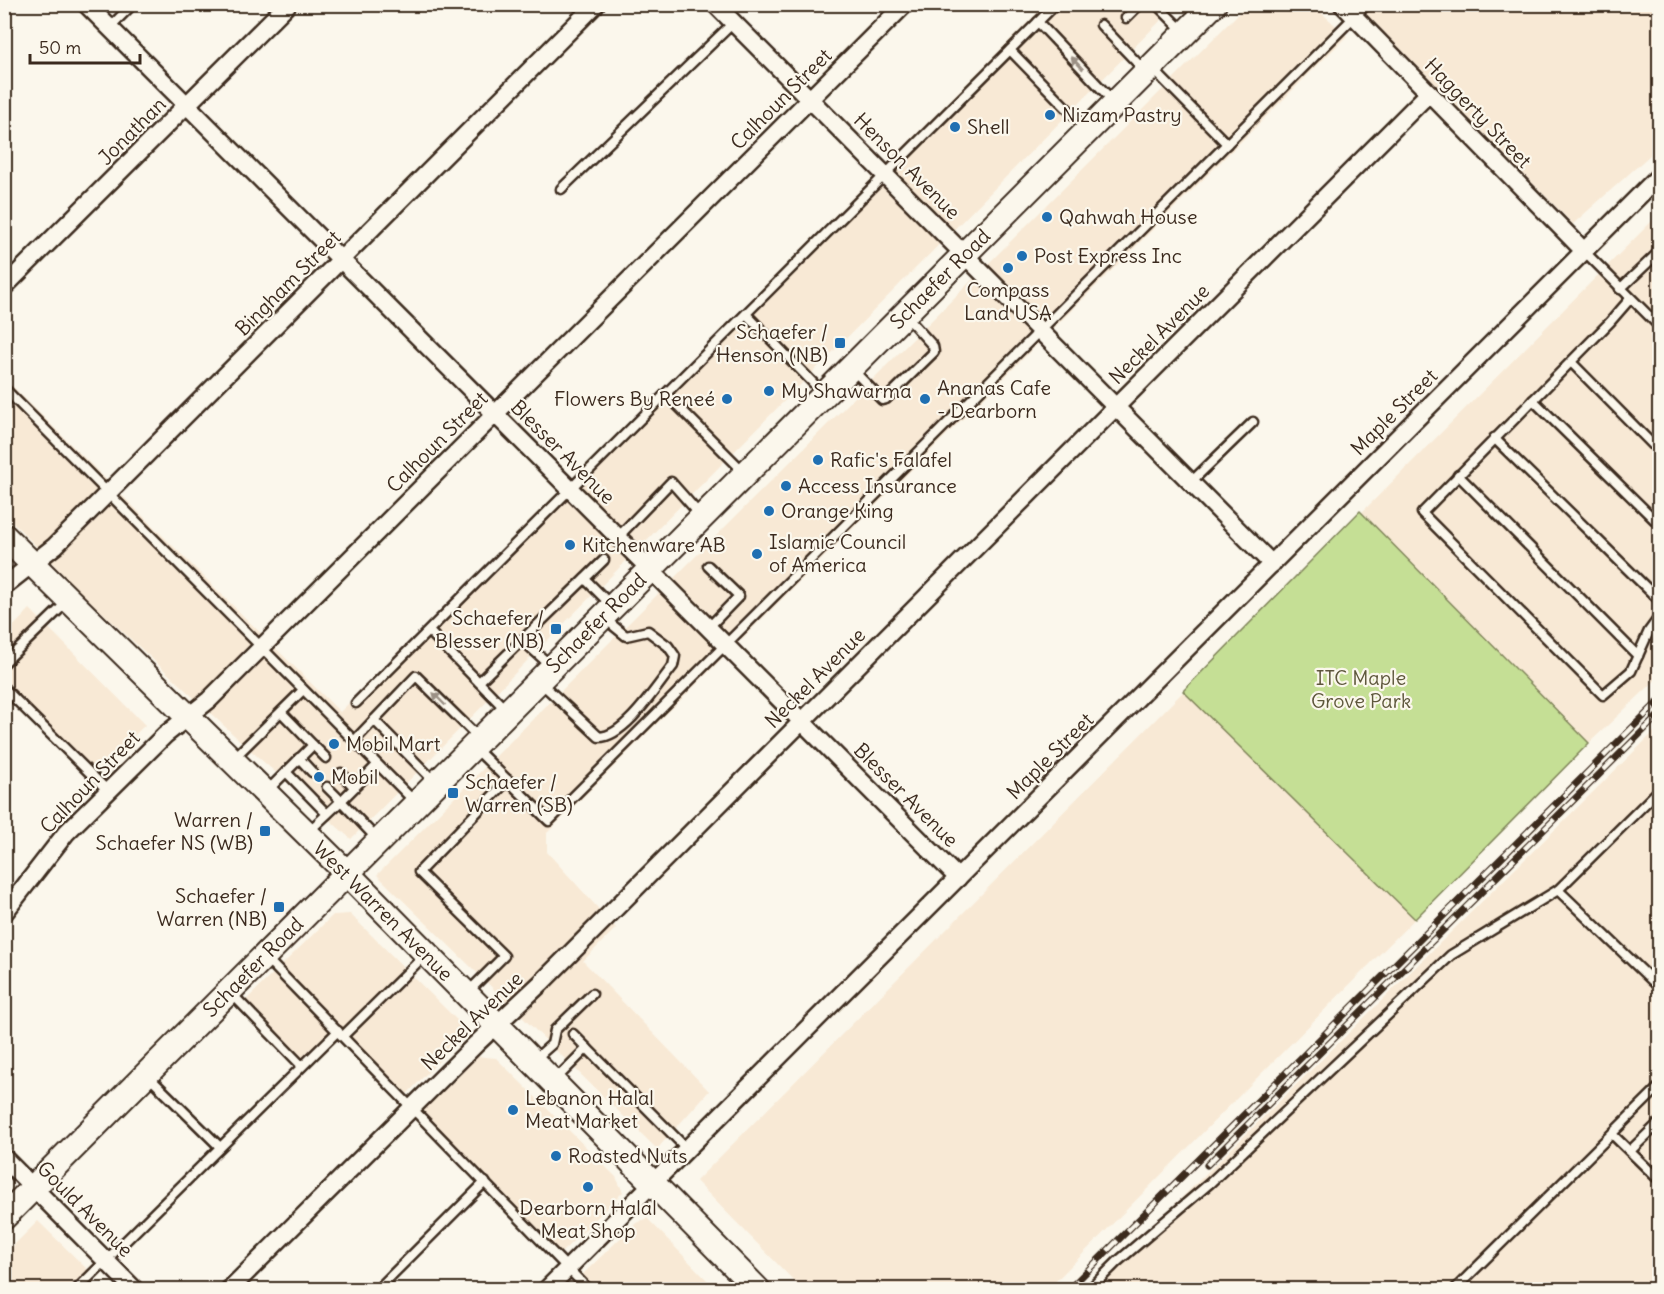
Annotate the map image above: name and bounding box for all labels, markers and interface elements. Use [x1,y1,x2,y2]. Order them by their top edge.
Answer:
scale bar [30,27,140,65]
text: 50 m [39,36,81,59]
street label: Calhoun Street [725,43,837,155]
street label: Haggerty Street [1420,52,1537,173]
one-way arrow [1070,55,1084,70]
street label: Jonathan [93,92,171,170]
place label: Nizam Pastry [1062,102,1182,127]
street label: Henson Avenue [849,107,966,224]
marker: Nizam Pastry [1043,108,1057,122]
place label: Shell [967,114,1009,139]
marker: Shell [948,120,962,134]
place label: Qahwah House [1059,204,1198,229]
marker: Qahwah House [1040,210,1054,224]
street label: Schaefer Road [884,223,995,334]
street label: Bingham Street [230,224,346,341]
place label: Post Express Inc [1034,243,1182,268]
marker: Post Express Inc [1015,249,1029,263]
marker: Compass Land USA [1001,261,1015,275]
place label: Compass Land USA [964,277,1052,325]
street label: Neckel Avenue [1103,278,1214,389]
place label: Schaefer / Henson (NB) [716,319,828,367]
marker: Schaefer / Henson (NB) [833,336,847,350]
street label: Maple Street [1345,363,1442,460]
place label: Ananas Cafe - Dearborn [937,375,1051,423]
place label: My Shawarma [781,378,912,403]
marker: My Shawarma [762,384,776,398]
street label: Calhoun Street [381,386,493,498]
place label: Flowers By Reneé [554,386,715,411]
marker: Flowers By Reneé [720,392,734,406]
marker: Ananas Cafe - Dearborn [918,392,932,406]
street label: Blesser Avenue [506,394,621,509]
place label: Rafic's Falafel [830,447,952,472]
marker: Rafic's Falafel [811,453,825,467]
place label: Access Insurance [798,473,957,498]
marker: Access Insurance [779,479,793,493]
place label: Orange King [781,498,894,523]
marker: Orange King [762,504,776,518]
place label: Islamic Council of America [769,529,906,577]
place label: Kitchenware AB [582,532,726,557]
marker: Kitchenware AB [563,538,577,552]
marker: Islamic Council of America [750,547,764,561]
street label: Schaefer Road [540,567,651,678]
place label: Schaefer / Blesser (NB) [435,605,544,653]
marker: Schaefer / Blesser (NB) [549,622,563,636]
street label: Neckel Avenue [759,622,870,733]
park label: ITC Maple Grove Park [1311,665,1411,713]
one-way arrow [432,692,446,706]
street label: Maple Street [1001,707,1098,804]
street label: Calhoun Street [34,725,145,838]
place label: Mobil Mart [346,731,441,756]
marker: Mobil Mart [327,737,341,751]
street label: Blesser Avenue [849,737,964,852]
place label: Mobil [331,764,378,789]
place label: Schaefer / Warren (SB) [465,769,573,817]
marker: Mobil [312,770,326,784]
marker: Schaefer / Warren (SB) [446,786,460,800]
place label: Warren / Schaefer NS (WB) [96,807,253,855]
marker: Warren / Schaefer NS (WB) [258,824,272,838]
street label: West Warren Avenue [308,835,459,986]
place label: Schaefer / Warren (NB) [157,883,267,931]
marker: Schaefer / Warren (NB) [272,900,286,914]
street label: Schaefer Road [197,911,308,1022]
street label: Neckel Avenue [416,966,528,1075]
place label: Lebanon Halal Meat Market [525,1085,654,1133]
marker: Lebanon Halal Meat Market [506,1103,520,1117]
place label: Roasted Nuts [568,1143,687,1168]
marker: Roasted Nuts [549,1149,563,1163]
street label: Gould Avenue [32,1155,139,1262]
marker: Dearborn Halal Meat Shop [581,1180,595,1194]
place label: Dearborn Halal Meat Shop [519,1195,657,1243]

